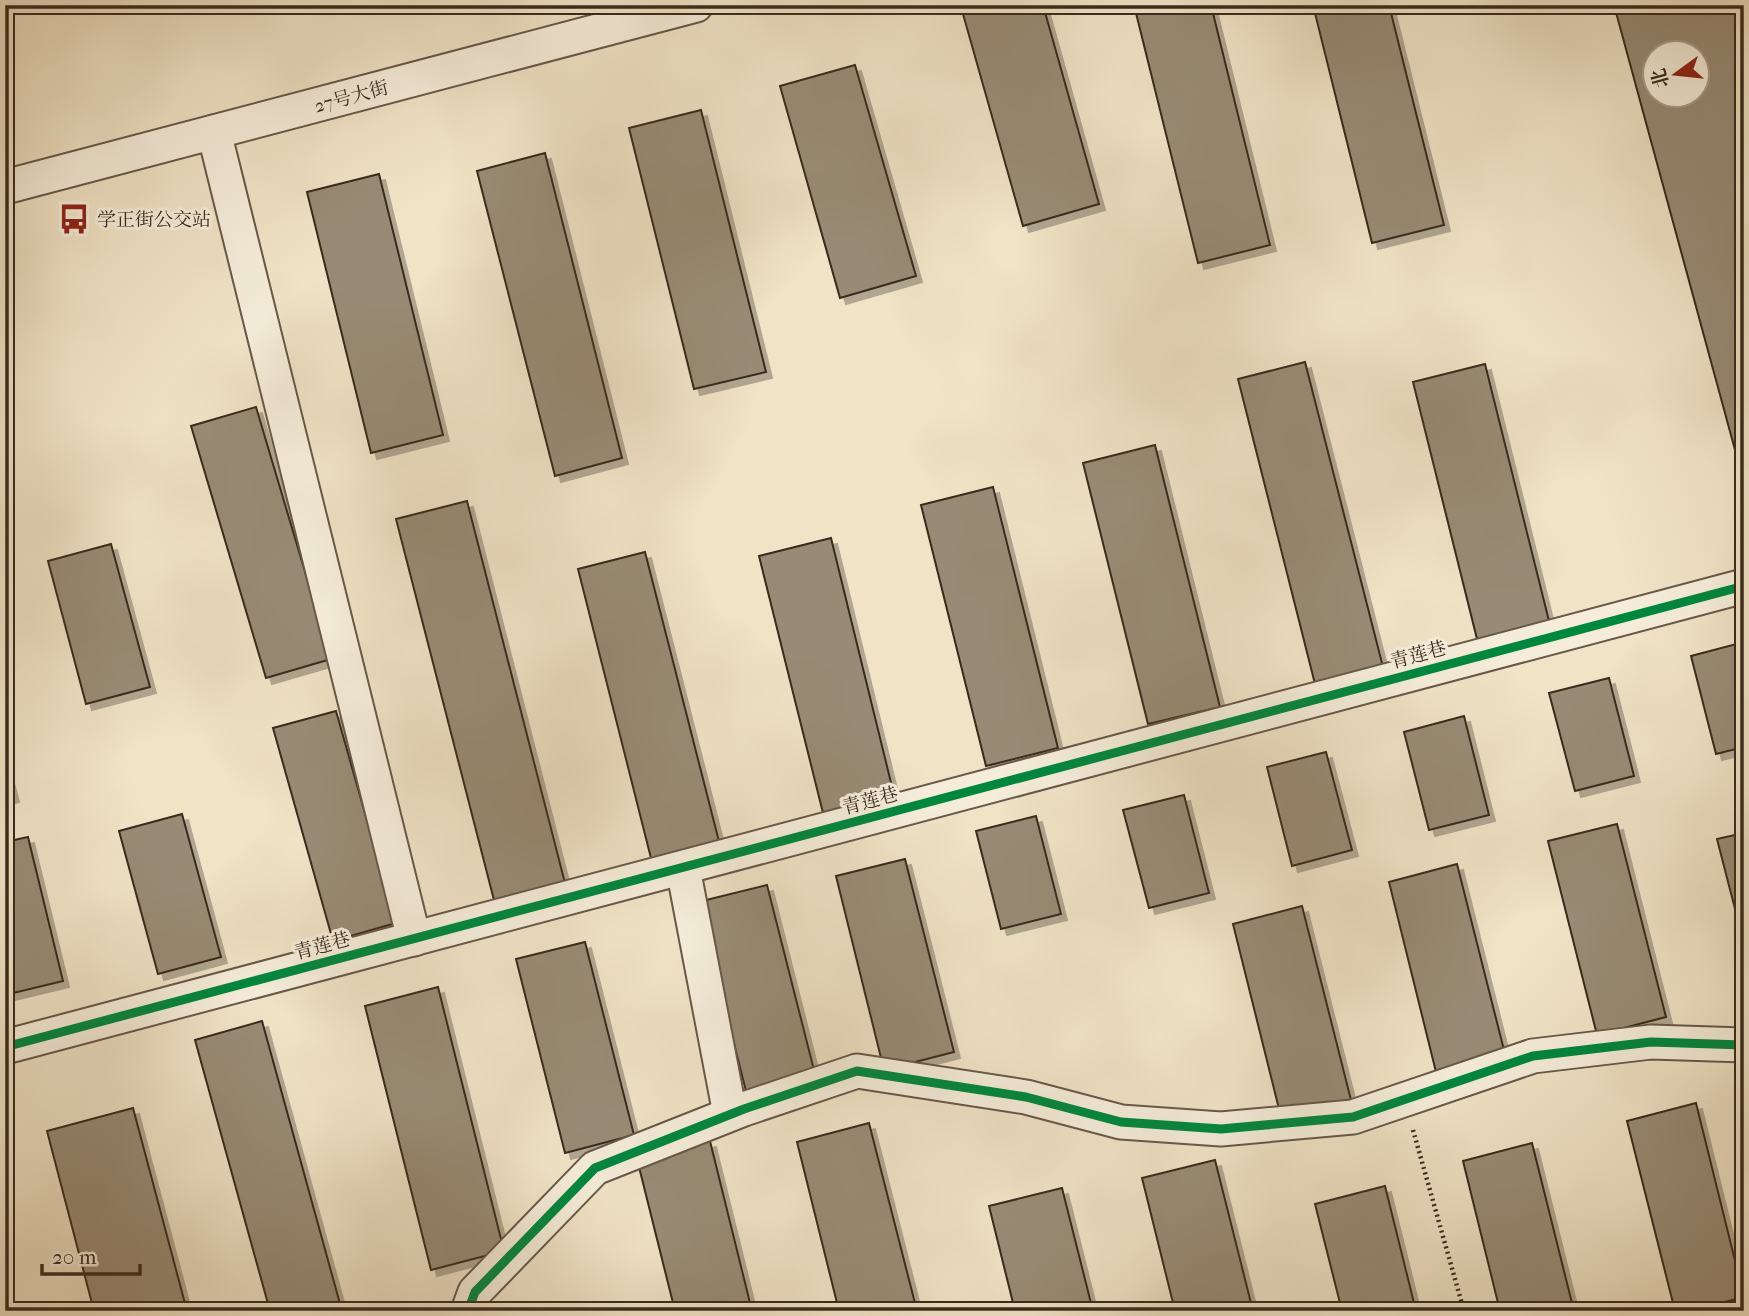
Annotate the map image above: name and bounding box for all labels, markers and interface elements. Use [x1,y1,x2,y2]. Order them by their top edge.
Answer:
north arrow [1640,38,1710,108]
text: 北 [1647,66,1674,90]
street label: 27号大街 [312,77,391,117]
bus stop icon: 学正街公交站 [57,202,91,236]
place label: 学正街公交站 [97,209,211,231]
street label: 青莲巷 [1388,637,1449,673]
street label: 青莲巷 [840,783,901,819]
street label: 青莲巷 [292,928,353,964]
scale bar [42,1232,140,1276]
text: 20 m [52,1245,97,1269]

